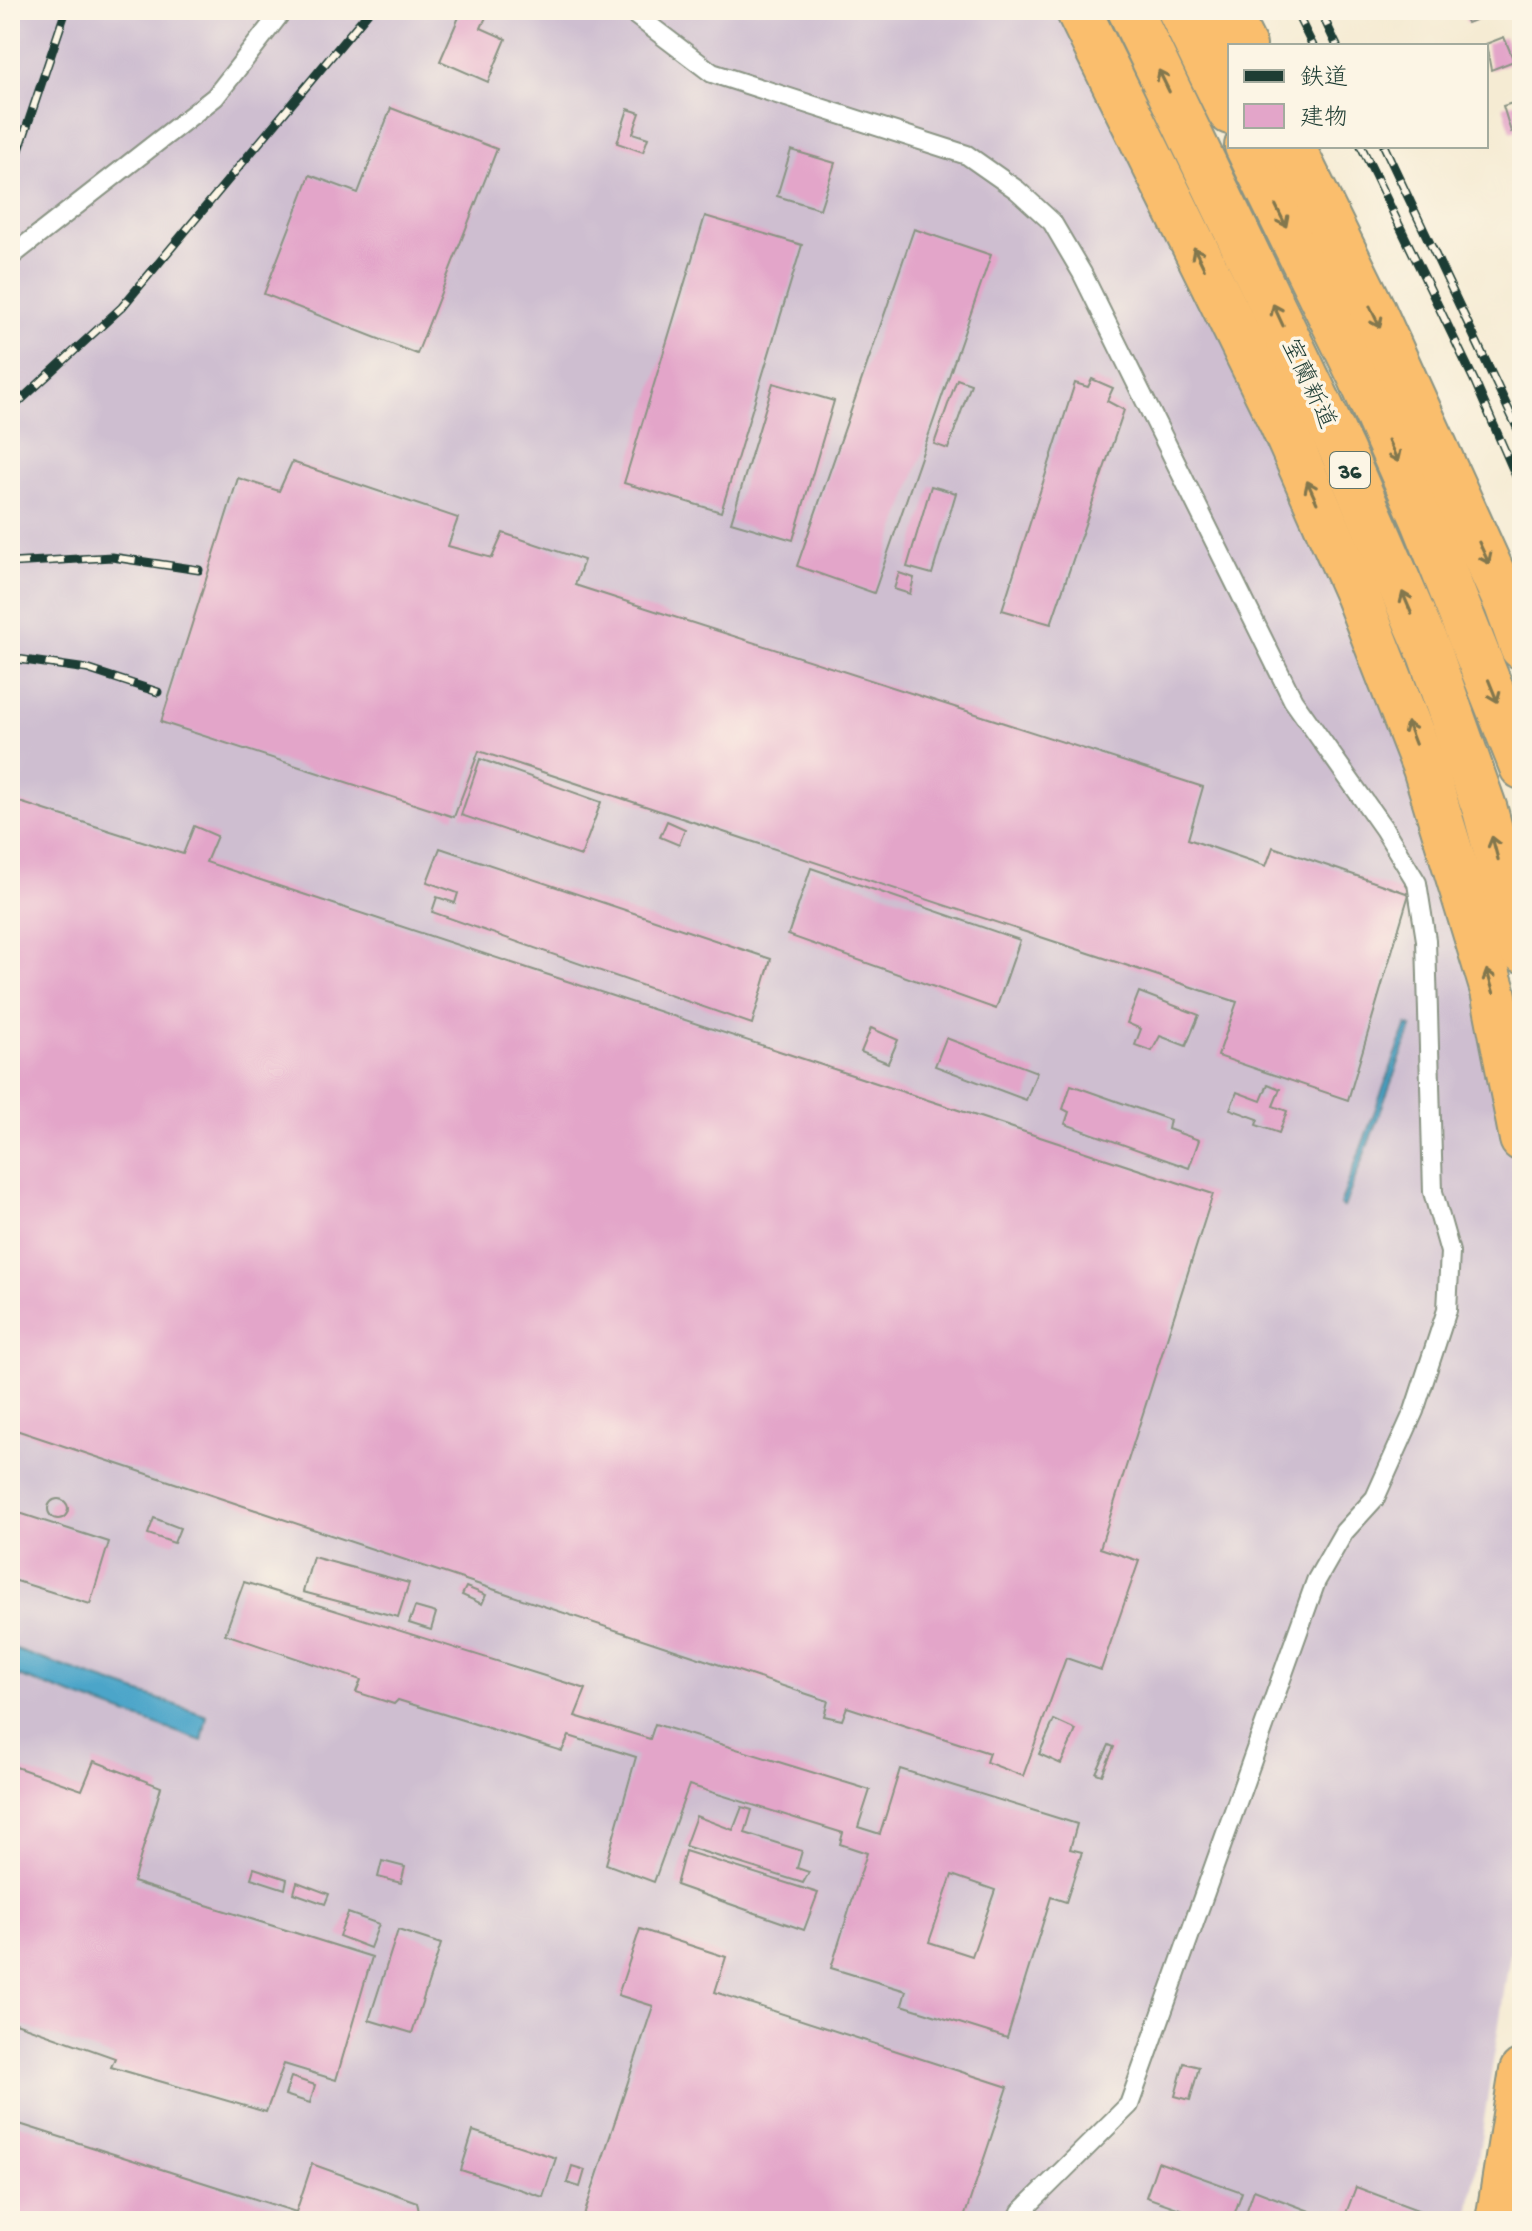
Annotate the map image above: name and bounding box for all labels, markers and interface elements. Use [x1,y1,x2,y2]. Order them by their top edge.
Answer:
legend [1228,44,1488,148]
text: 鉄道 [1300,64,1348,94]
one-way arrow [1156,69,1172,93]
text: 建物 [1300,104,1348,134]
one-way arrow [1274,204,1289,228]
one-way arrow [1191,247,1207,271]
one-way arrow [1270,303,1285,327]
one-way arrow [1369,304,1384,329]
street label: 室蘭新道 [1273,334,1341,434]
one-way arrow [1386,439,1401,463]
road number: 36 [1330,452,1370,488]
one-way arrow [1304,481,1319,505]
one-way arrow [1477,541,1492,565]
one-way arrow [1399,591,1414,616]
one-way arrow [1486,678,1501,703]
one-way arrow [1403,721,1417,746]
one-way arrow [1486,835,1501,861]
one-way arrow [1482,968,1497,994]

